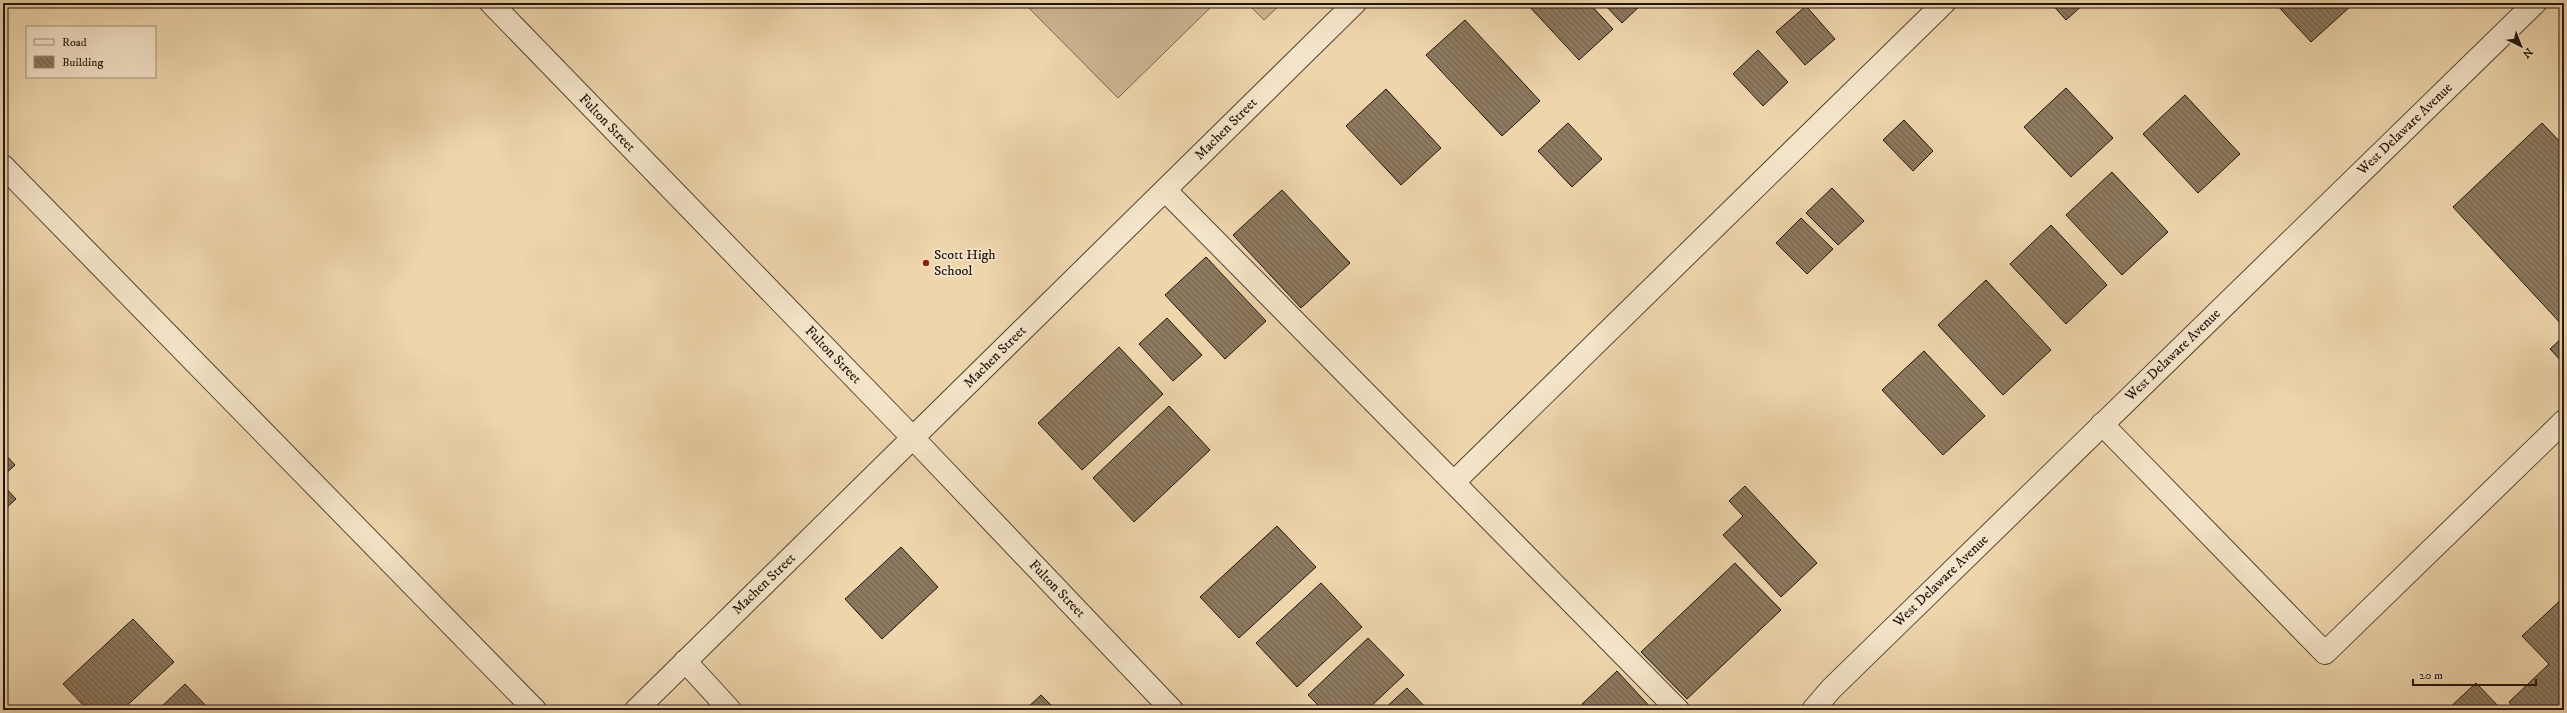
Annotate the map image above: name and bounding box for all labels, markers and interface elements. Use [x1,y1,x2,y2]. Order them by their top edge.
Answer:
legend [26,26,156,78]
north arrow [2501,26,2541,66]
text: Road [62,35,87,50]
text: N [2519,44,2535,61]
text: Building [62,55,103,70]
street label: West Delaware Avenue [2353,79,2457,180]
street label: Fulton Street [575,90,639,156]
street label: Machen Street [1191,94,1261,164]
place label: Scott High School [934,246,996,280]
marker: Scott High School [921,258,931,268]
street label: West Delaware Avenue [2121,305,2225,406]
street label: Fulton Street [801,322,865,388]
street label: Machen Street [960,322,1030,392]
street label: West Delaware Avenue [1889,531,1993,632]
street label: Machen Street [729,549,800,619]
street label: Fulton Street [1025,556,1089,622]
scale bar [2413,661,2536,687]
text: 20 m [2419,668,2443,683]

